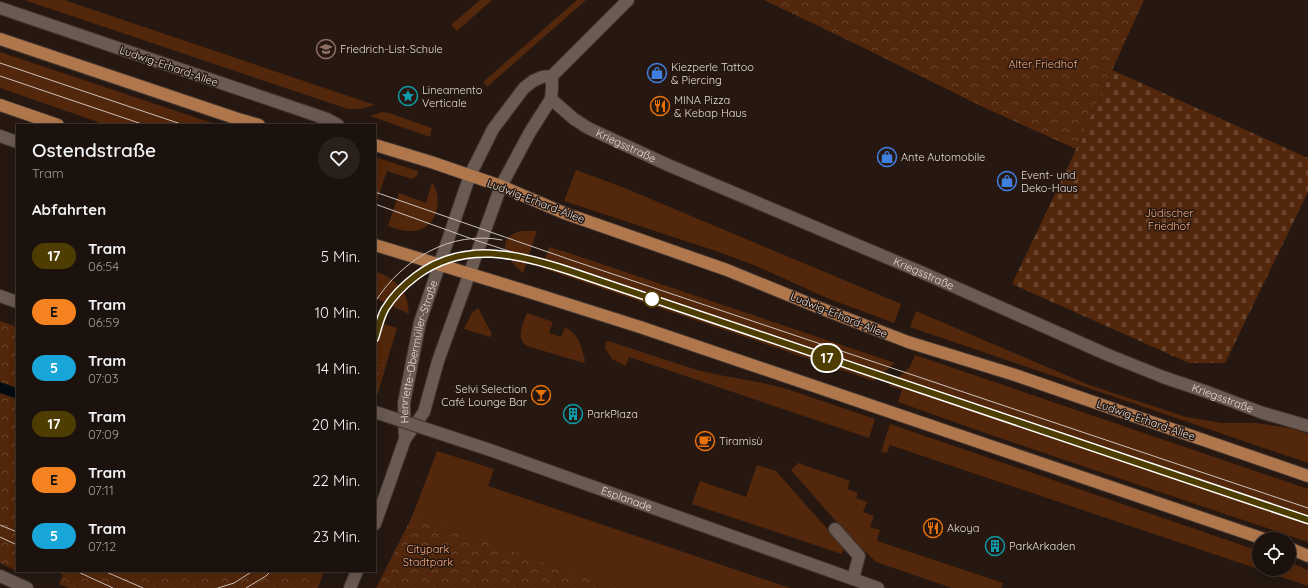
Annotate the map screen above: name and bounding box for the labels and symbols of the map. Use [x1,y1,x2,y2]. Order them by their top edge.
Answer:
school or university icon: Friedrich-List-Schule [315,38,337,60]
place label: Friedrich-List-Schule [340,42,443,56]
street label: Ludwig-Erhard-Allee [118,43,220,89]
park label: Alter Friedhof [1008,57,1078,71]
place label: Kiezperle Tattoo & Piercing [671,60,754,87]
shop icon: Kiezperle Tattoo & Piercing [646,62,668,84]
place label: Lineamento Verticale [422,83,483,110]
place icon: Lineamento Verticale [397,85,419,107]
place label: MINA Pizza & Kebap Haus [674,93,747,120]
restaurant icon: MINA Pizza & Kebap Haus [649,95,671,117]
street label: Kriegsstraße [594,126,658,165]
shop icon: Ante Automobile [876,146,898,168]
place label: Ante Automobile [901,150,985,164]
place label: Event- und Deko-Haus [1021,168,1078,195]
shop icon: Event- und Deko-Haus [996,170,1018,192]
street label: Ludwig-Erhard-Allee [485,176,587,226]
park label: Jüdischer Friedhof [1144,206,1194,233]
street label: Kriegsstraße [891,254,956,293]
street label: Henriette-Obermüller-Straße [397,278,441,423]
street label: Ludwig-Erhard-Allee [788,289,890,341]
unlabelled marker [643,290,661,308]
line badge: 17 [809,345,845,371]
street label: Kriegsstraße [1190,380,1255,416]
place label: Selvi Selection Café Lounge Bar [441,382,528,409]
bar icon: Selvi Selection Café Lounge Bar [530,384,552,406]
street label: Ludwig-Erhard-Allee [1095,397,1197,443]
building icon: ParkPlaza [562,403,584,425]
place label: ParkPlaza [587,407,638,421]
cafe icon: Tiramisù [694,430,716,452]
place label: Tiramisù [719,434,763,448]
street label: Esplanade [599,483,654,514]
restaurant icon: Akoya [922,517,944,539]
place label: Akoya [947,521,979,535]
building icon: ParkArkaden [984,535,1006,557]
place label: ParkArkaden [1009,539,1075,553]
park label: Citypark Stadtpark [403,542,453,569]

